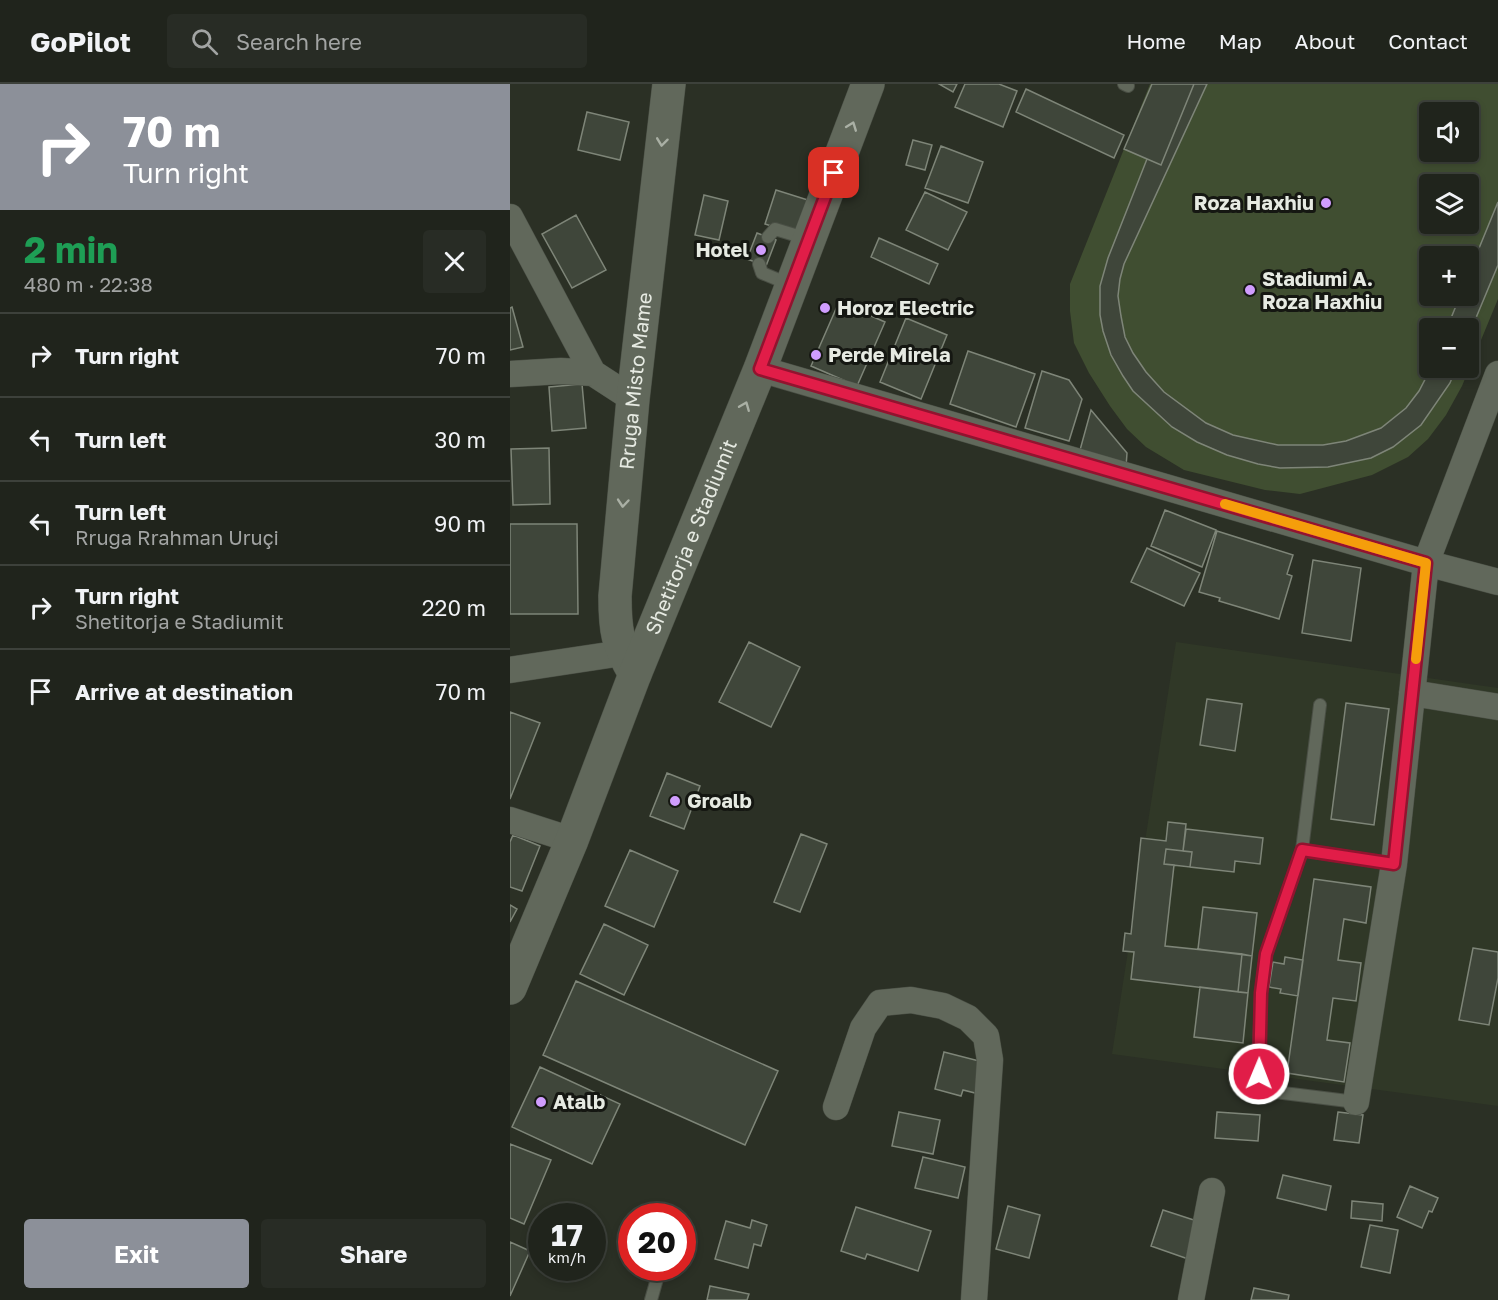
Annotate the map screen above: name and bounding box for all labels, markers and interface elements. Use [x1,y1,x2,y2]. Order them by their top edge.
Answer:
search box [167,14,587,68]
text: GoPilot [30,25,131,58]
icon: search [188,25,221,58]
text: Search here [236,28,362,55]
text: Home [1126,28,1186,54]
text: Map [1219,28,1262,54]
text: About [1295,28,1355,54]
text: Contact [1388,28,1468,54]
map controls [1419,102,1479,378]
button: sound [1419,102,1479,162]
text: 70 m [123,106,220,156]
icon: right [24,108,102,186]
one-way arrow [845,121,857,132]
one-way arrow [656,138,669,147]
pin [808,147,859,198]
icon: arrive [817,156,850,189]
text: Turn right [123,157,249,189]
button: layers [1419,174,1479,234]
place label: Roza Haxhiu [1194,190,1314,214]
marker: Roza Haxhiu [1319,196,1333,210]
text: 2 min [24,228,118,271]
button: close [423,230,486,293]
place label: Hotel [695,237,749,261]
marker: Hotel [754,243,768,257]
button: + [1419,246,1479,306]
place label: Stadiumi A. Roza Haxhiu [1262,266,1382,313]
text: 480 m · 22:38 [24,272,153,296]
marker: Stadiumi A. Roza Haxhiu [1243,283,1257,297]
street label: Rruga Misto Mame [614,291,656,471]
place label: Horoz Electric [837,295,974,319]
marker: Horoz Electric [818,301,832,315]
button: − [1419,318,1479,378]
icon: right [24,339,57,372]
text: Turn right [75,342,179,369]
text: 70 m [436,342,486,369]
place label: Perde Mirela [828,342,951,366]
marker: Perde Mirela [809,348,823,362]
one-way arrow [738,401,750,412]
icon: left [24,423,57,456]
text: Turn left [75,426,166,453]
text: 30 m [435,426,486,453]
street label: Shetitorja e Stadiumit [639,436,741,638]
text: Turn left [75,498,166,525]
one-way arrow [617,498,630,508]
icon: left [24,507,57,540]
text: 90 m [434,510,486,537]
text: Rruga Rrahman Uruçi [75,525,279,549]
text: Turn right [75,582,179,609]
icon: right [24,591,57,624]
text: 220 m [422,594,486,621]
text: Shetitorja e Stadiumit [75,609,284,633]
icon: arrive [24,675,57,708]
text: Arrive at destination [75,678,293,705]
text: 70 m [436,678,486,705]
place label: Groalb [687,788,752,812]
marker: Groalb [668,794,682,808]
position arrow [1227,1042,1291,1106]
place label: Atalb [553,1089,605,1113]
marker: Atalb [534,1095,548,1109]
speed limit sign: 20 [618,1203,696,1281]
text: 17 [551,1217,583,1253]
button: Exit [24,1219,249,1288]
button: Share [261,1219,486,1288]
text: km/h [548,1248,586,1266]

